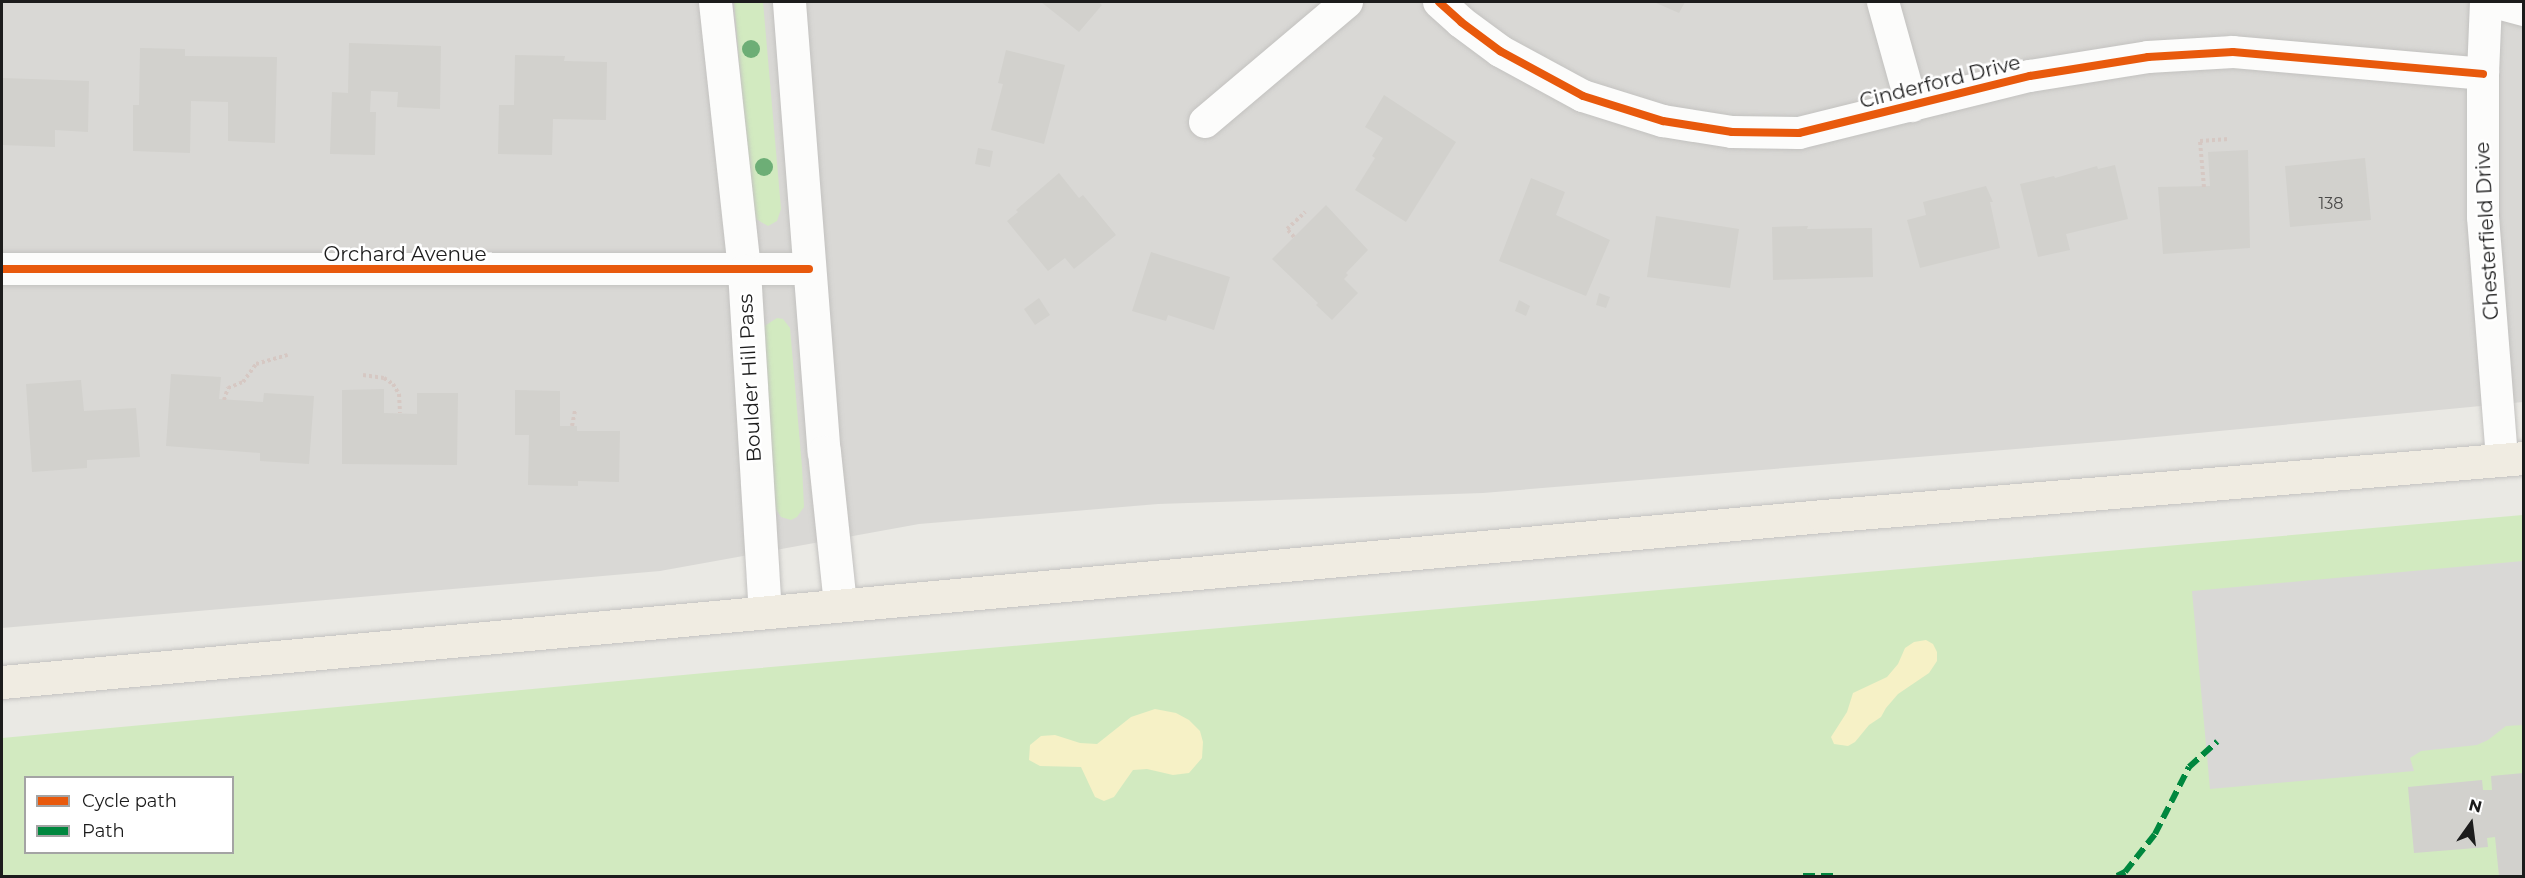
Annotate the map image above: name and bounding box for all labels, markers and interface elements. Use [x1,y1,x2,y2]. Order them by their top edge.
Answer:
street label: Cinderford Drive [1857,50,2023,114]
street label: Chesterfield Drive [2470,141,2504,321]
house number: 138 [2318,194,2344,214]
street label: Orchard Avenue [323,242,487,266]
street label: Boulder Hill Pass [734,293,766,463]
legend [24,776,234,854]
text: Cycle path [82,790,177,812]
north arrow [2441,794,2501,854]
text: N [2467,795,2484,817]
text: Path [82,820,125,842]

